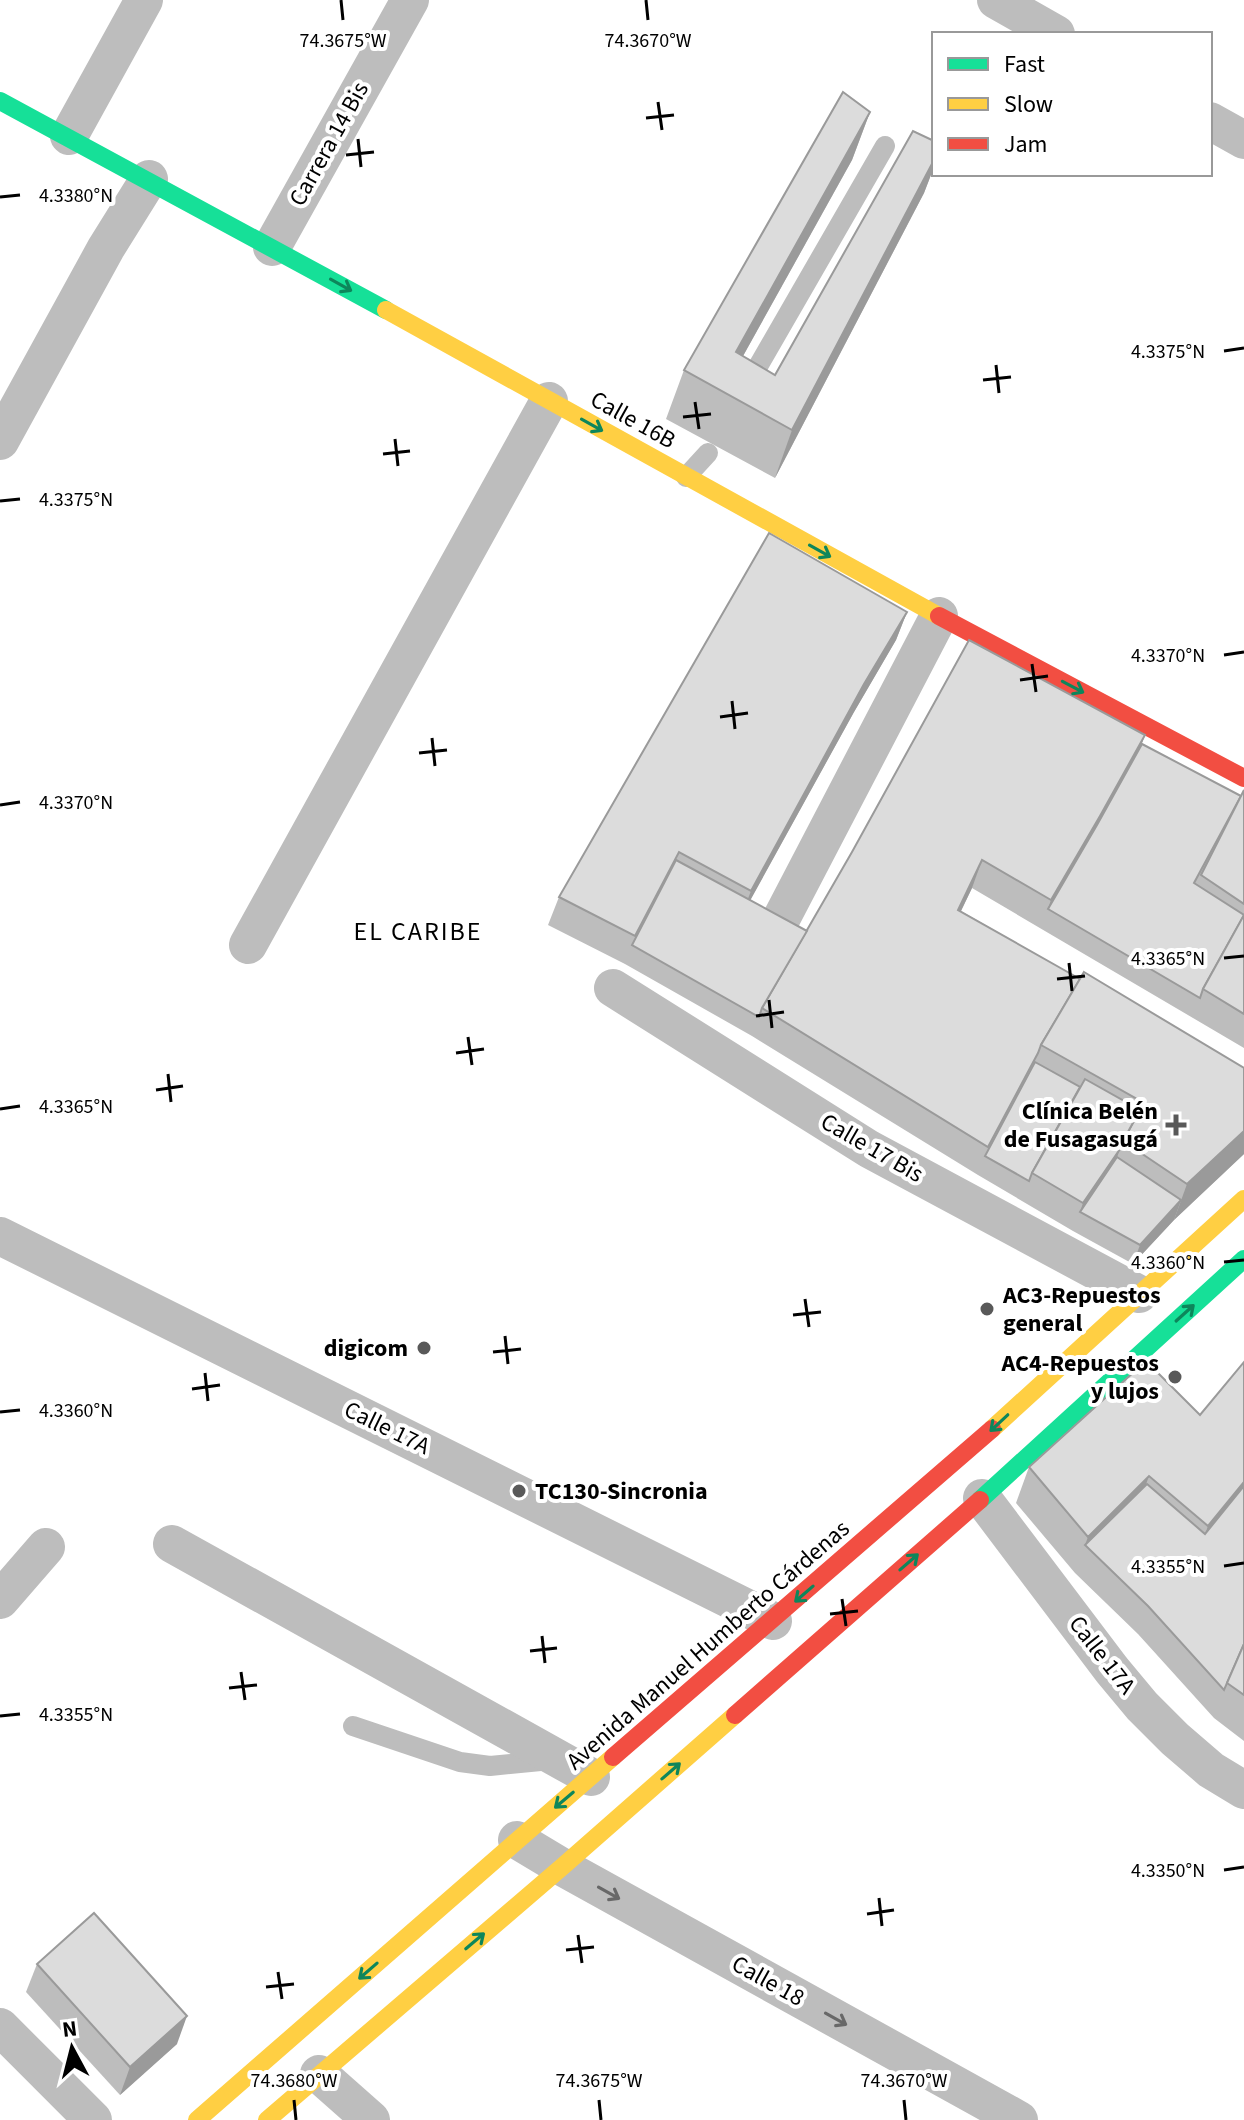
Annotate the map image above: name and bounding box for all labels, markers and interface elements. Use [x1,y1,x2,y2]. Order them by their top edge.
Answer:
text: 74.3675°W [300,27,387,55]
text: 74.3670°W [605,27,692,55]
legend [932,32,1212,176]
text: Fast [1004,47,1045,82]
street label: Carrera 14 Bis [280,75,378,213]
text: Slow [1004,87,1053,122]
text: Jam [1004,127,1048,162]
text: 4.3380°N [39,182,113,210]
one-way arrow [328,277,352,293]
text: 4.3375°N [1131,338,1205,366]
street label: Calle 16B [584,382,682,458]
one-way arrow [580,417,603,433]
text: 4.3375°N [39,486,113,514]
one-way arrow [807,543,831,559]
text: 4.3370°N [1131,642,1205,670]
one-way arrow [1061,680,1085,696]
text: 4.3370°N [39,789,113,817]
district label: EL CARIBE [353,913,483,950]
text: 4.3365°N [1131,945,1205,973]
text: 4.3365°N [39,1093,113,1121]
place label: Clínica Belén de Fusagasugá [1004,1094,1158,1157]
street label: Calle 17 Bis [814,1104,930,1192]
marker: Clínica Belén de Fusagasugá [1165,1114,1187,1136]
text: 4.3360°N [1131,1249,1205,1277]
place label: AC3-Repuestos general [1002,1278,1161,1341]
marker: AC3-Repuestos general [978,1300,996,1318]
one-way arrow [1174,1305,1194,1323]
place label: digicom [324,1331,408,1366]
marker: digicom [415,1339,433,1357]
place label: AC4-Repuestos y lujos [1000,1346,1159,1409]
marker: AC4-Repuestos y lujos [1166,1368,1184,1386]
street label: Calle 17A [338,1392,436,1464]
text: 4.3360°N [39,1397,113,1425]
one-way arrow [990,1413,1010,1431]
place label: TC130-Sincronia [535,1474,708,1509]
marker: TC130-Sincronia [510,1482,528,1500]
street label: Avenida Manuel Humberto Cárdenas [558,1512,858,1778]
text: 4.3355°N [1131,1553,1205,1581]
one-way arrow [898,1554,918,1572]
one-way arrow [794,1585,815,1603]
street label: Calle 17A [1060,1608,1144,1702]
text: 4.3355°N [39,1701,113,1729]
one-way arrow [661,1762,681,1780]
one-way arrow [555,1791,575,1809]
text: 4.3350°N [1131,1857,1205,1885]
one-way arrow [597,1886,620,1902]
one-way arrow [464,1932,484,1950]
street label: Calle 18 [725,1947,811,2015]
one-way arrow [358,1961,378,1979]
north arrow [32,2008,112,2088]
text: N [60,2012,79,2046]
one-way arrow [824,2012,848,2027]
text: 74.3680°W [251,2067,338,2095]
text: 74.3675°W [556,2067,643,2095]
text: 74.3670°W [861,2067,948,2095]

